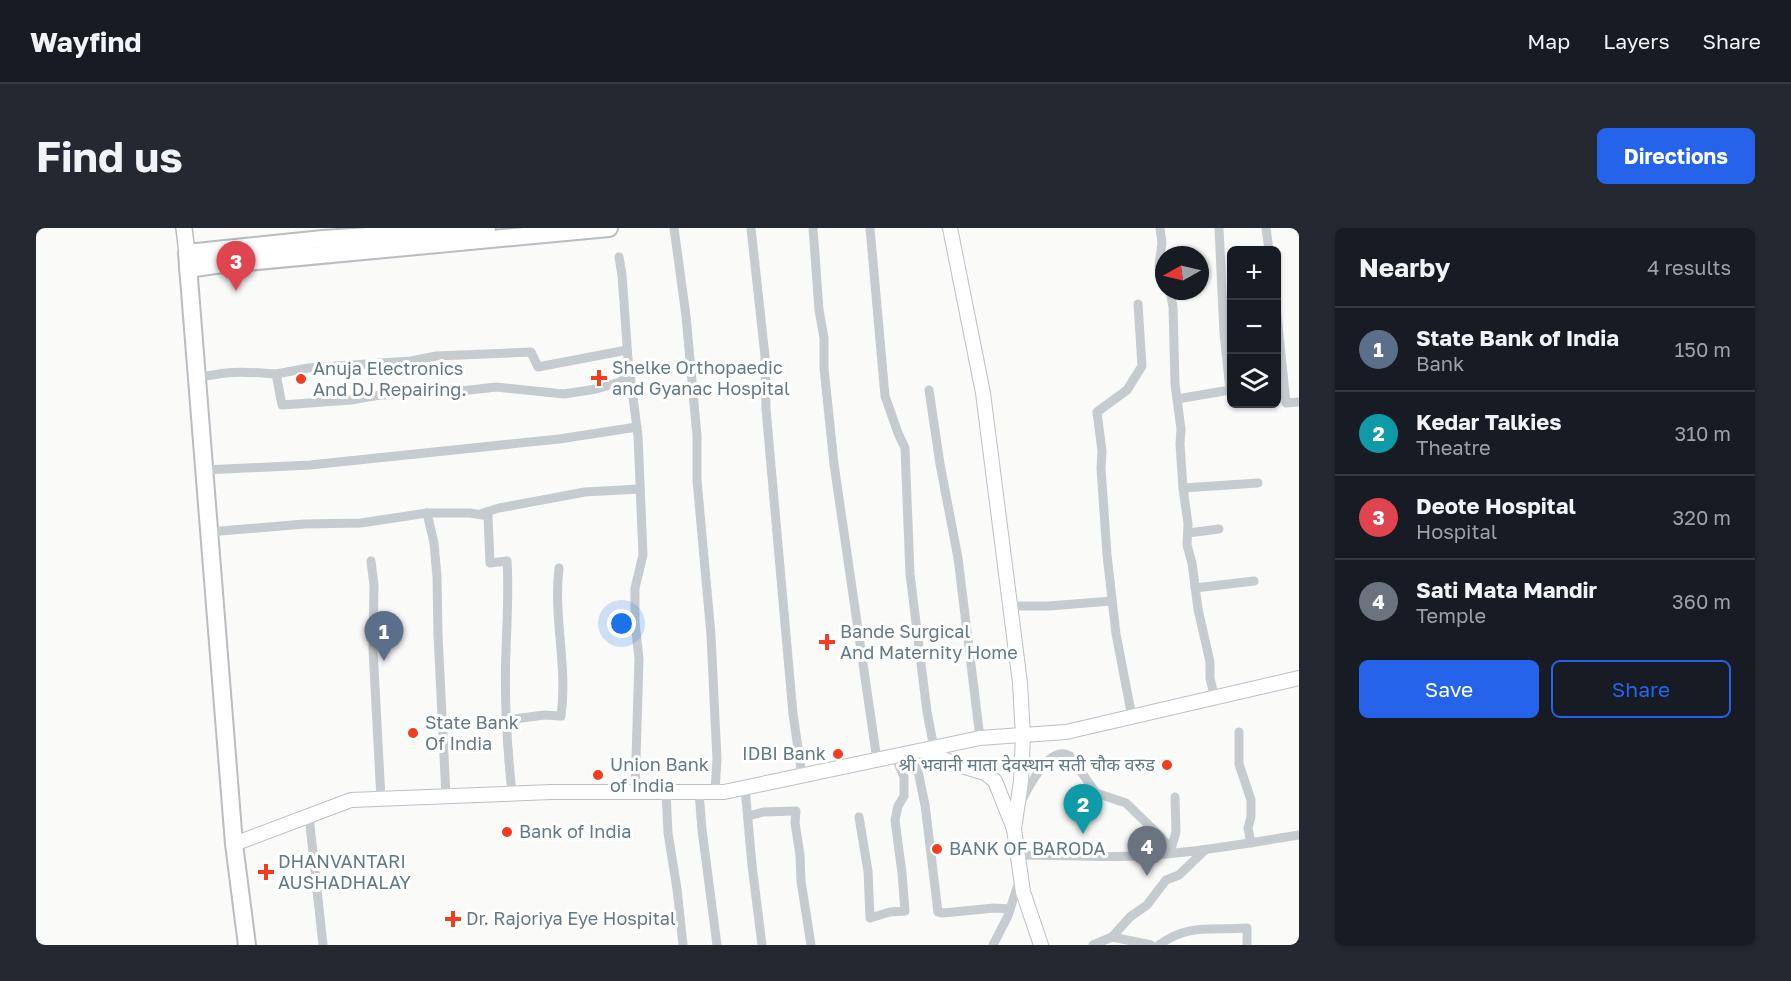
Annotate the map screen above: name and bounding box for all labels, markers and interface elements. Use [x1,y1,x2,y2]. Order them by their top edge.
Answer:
text: Wayfind [30,25,142,58]
text: Map [1527,28,1570,54]
text: Layers [1603,28,1670,54]
text: Share [1703,28,1761,54]
button: Directions [1597,128,1755,184]
text: Find us [36,131,183,181]
pin: 3 [216,242,256,291]
north arrow [1155,246,1209,300]
map controls [1227,246,1281,408]
button: + [1227,246,1281,300]
text: Nearby [1359,252,1450,283]
text: 4 results [1647,255,1731,279]
button: − [1227,300,1281,354]
text: State Bank of India [1416,324,1619,351]
text: 1 [1373,337,1384,361]
text: 150 m [1675,337,1731,361]
text: Bank [1416,351,1464,375]
button: layers [1227,354,1281,408]
place label: Shelke Orthopaedic and Gyanac Hospital [612,356,790,399]
place label: Anuja Electronics And DJ Repairing. [313,357,467,400]
marker: Shelke Orthopaedic and Gyanac Hospital [590,369,608,387]
marker: Anuja Electronics And DJ Repairing. [294,372,308,386]
text: Kedar Talkies [1416,408,1562,435]
text: 2 [1372,421,1385,445]
text: 310 m [1675,421,1731,445]
text: Theatre [1416,435,1491,459]
text: Deote Hospital [1416,492,1576,519]
text: 3 [1372,505,1385,529]
text: 320 m [1673,505,1731,529]
text: Hospital [1416,519,1497,543]
text: Sati Mata Mandir [1416,576,1597,603]
text: 4 [1372,589,1385,613]
text: 360 m [1672,589,1731,613]
text: Temple [1416,603,1486,627]
your location [607,609,636,638]
pin: 1 [364,612,404,661]
place label: Bande Surgical And Maternity Home [840,620,1018,663]
marker: Bande Surgical And Maternity Home [818,633,836,651]
button: Save [1359,660,1539,718]
button: Share [1551,660,1731,718]
place label: State Bank Of India [425,711,519,754]
marker: State Bank Of India [406,726,420,740]
place label: IDBI Bank [742,742,826,764]
marker: IDBI Bank [831,747,845,761]
place label: Union Bank of India [610,753,709,796]
place label: श्री भवानी माता देवस्थान सती चौक वरुड [899,753,1155,775]
marker: श्री भवानी माता देवस्थान सती चौक वरुड [1160,758,1174,772]
marker: Union Bank of India [591,768,605,782]
pin: 2 [1064,784,1102,834]
place label: Bank of India [519,820,631,842]
marker: Bank of India [500,825,514,839]
pin: 4 [1128,826,1166,876]
place label: BANK OF BARODA [949,837,1106,859]
marker: BANK OF BARODA [930,842,944,856]
place label: DHANVANTARI AUSHADHALAY [278,850,411,893]
marker: DHANVANTARI AUSHADHALAY [259,865,273,879]
place label: Dr. Rajoriya Eye Hospital [466,907,676,929]
marker: Dr. Rajoriya Eye Hospital [444,910,462,928]

